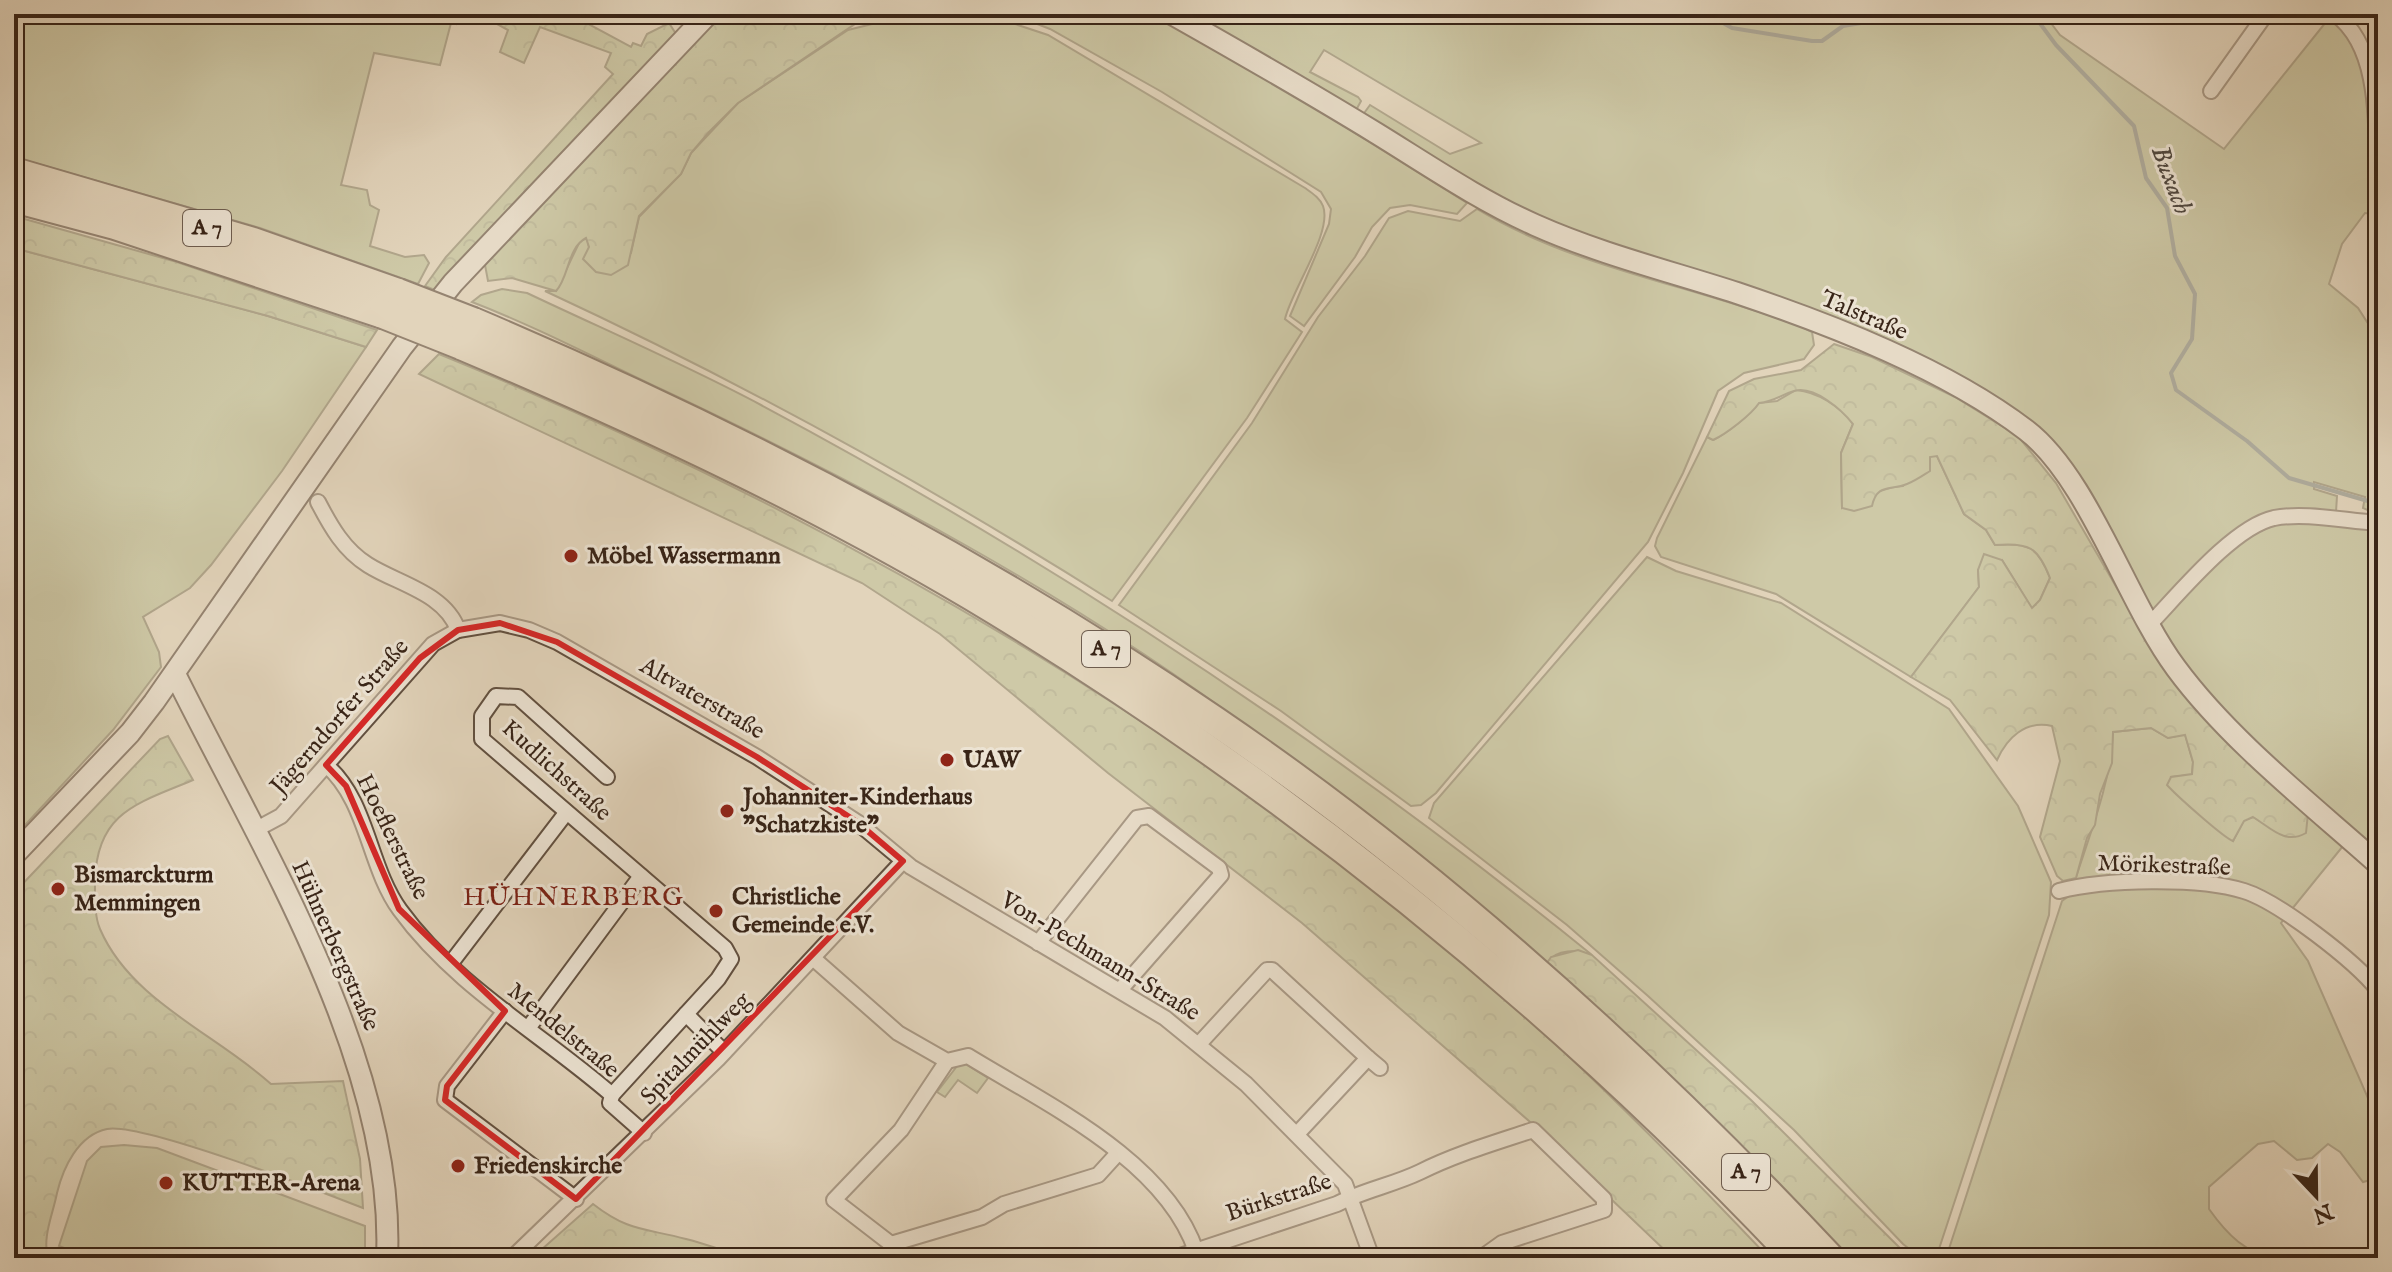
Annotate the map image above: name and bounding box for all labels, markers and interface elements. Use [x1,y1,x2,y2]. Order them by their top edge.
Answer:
water label: Buxach [2143,141,2199,219]
road number: A 7 [183,210,231,246]
street label: Talstraße [1816,284,1912,348]
place label: Möbel Wassermann [587,541,781,572]
marker: Möbel Wassermann [562,547,580,565]
road number: A 7 [1082,631,1130,667]
street label: Jägerndorfer Straße [262,633,416,804]
street label: Altvaterstraße [633,650,770,747]
street label: Kudlichstraße [494,713,618,829]
place label: UAW [962,745,1022,776]
marker: UAW [938,751,956,769]
street label: Hoeflerstraße [348,769,436,905]
place label: Johanniter-Kinderhaus "Schatzkiste" [740,782,973,841]
marker: Johanniter-Kinderhaus "Schatzkiste" [718,802,736,820]
street label: Mörikestraße [2097,848,2231,884]
street label: Hühnerbergstraße [284,856,386,1036]
place label: Bismarckturm Memmingen [74,860,214,919]
marker: Bismarckturm Memmingen [49,880,67,898]
district label: HÜHNERBERG [463,881,685,914]
place label: Christliche Gemeinde e.V. [732,882,874,941]
street label: Von-Pechmann-Straße [994,885,1206,1029]
marker: Christliche Gemeinde e.V. [707,902,725,920]
street label: Mendelstraße [500,976,626,1086]
street label: Spitalmühlweg [634,985,759,1112]
place label: Friedenskirche [474,1151,622,1182]
road number: A 7 [1722,1154,1770,1190]
north arrow [2276,1156,2356,1236]
marker: Friedenskirche [449,1157,467,1175]
street label: Bürkstraße [1222,1166,1336,1230]
place label: KUTTER-Arena [182,1168,361,1199]
marker: KUTTER-Arena [157,1174,175,1192]
text: N [2309,1196,2338,1229]

